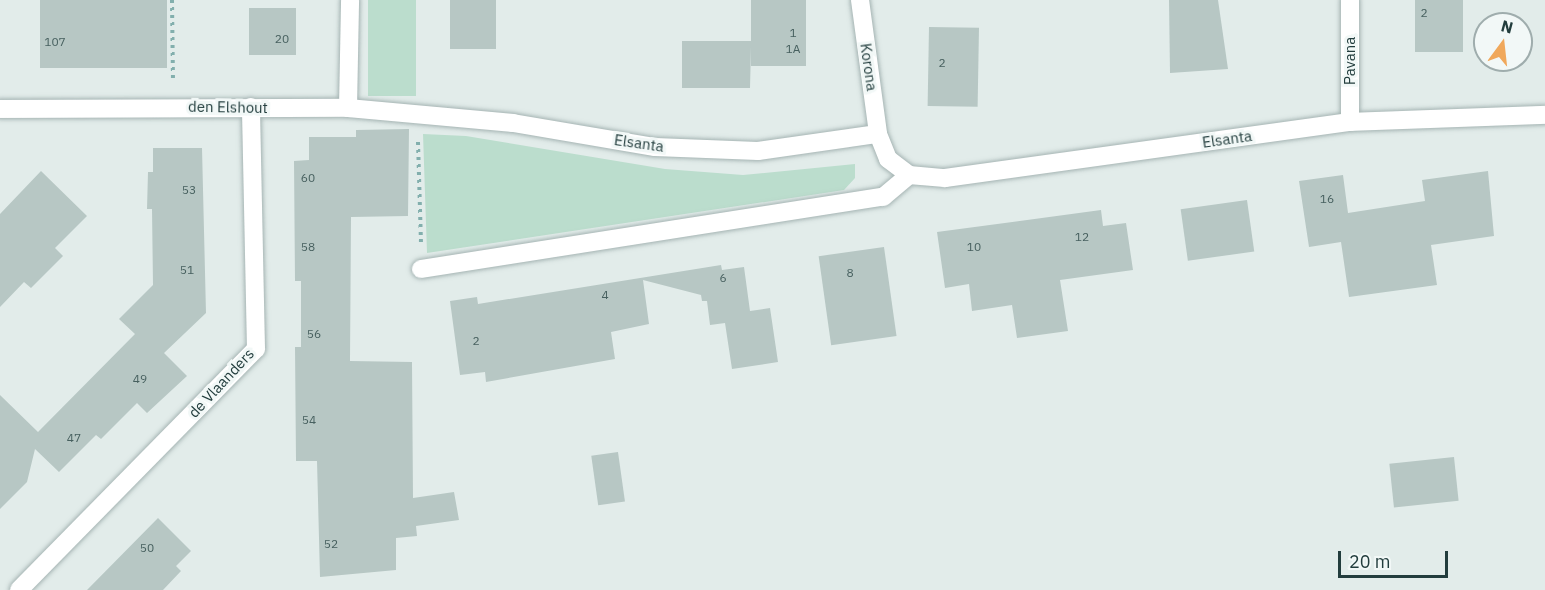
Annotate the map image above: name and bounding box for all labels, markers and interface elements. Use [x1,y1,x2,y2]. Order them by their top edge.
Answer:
house number: 2 [1420,6,1428,20]
north arrow [1473,12,1533,72]
text: N [1499,15,1515,38]
house number: 1 [789,26,797,40]
house number: 20 [275,32,289,46]
house number: 107 [44,35,66,49]
street label: Pavana [1341,37,1359,85]
house number: 1A [786,42,800,56]
street label: Korona [857,42,881,92]
house number: 2 [938,56,946,70]
street label: den Elshout [188,97,268,117]
street label: Elsanta [1201,127,1253,151]
street label: Elsanta [613,131,665,155]
house number: 60 [301,171,315,185]
house number: 53 [182,183,196,197]
house number: 16 [1320,192,1334,206]
house number: 12 [1075,230,1089,244]
house number: 58 [301,240,315,254]
house number: 10 [967,240,981,254]
house number: 51 [180,263,194,277]
house number: 8 [846,266,854,280]
house number: 6 [719,271,727,285]
house number: 4 [601,288,609,302]
house number: 56 [307,327,321,341]
house number: 2 [472,334,480,348]
street label: de Vlaanders [184,345,258,421]
house number: 49 [133,372,147,386]
house number: 54 [302,413,316,427]
house number: 47 [67,431,81,445]
house number: 52 [324,537,338,551]
scale bar [1341,539,1450,577]
house number: 50 [140,541,154,555]
text: 20 m [1349,550,1391,573]

